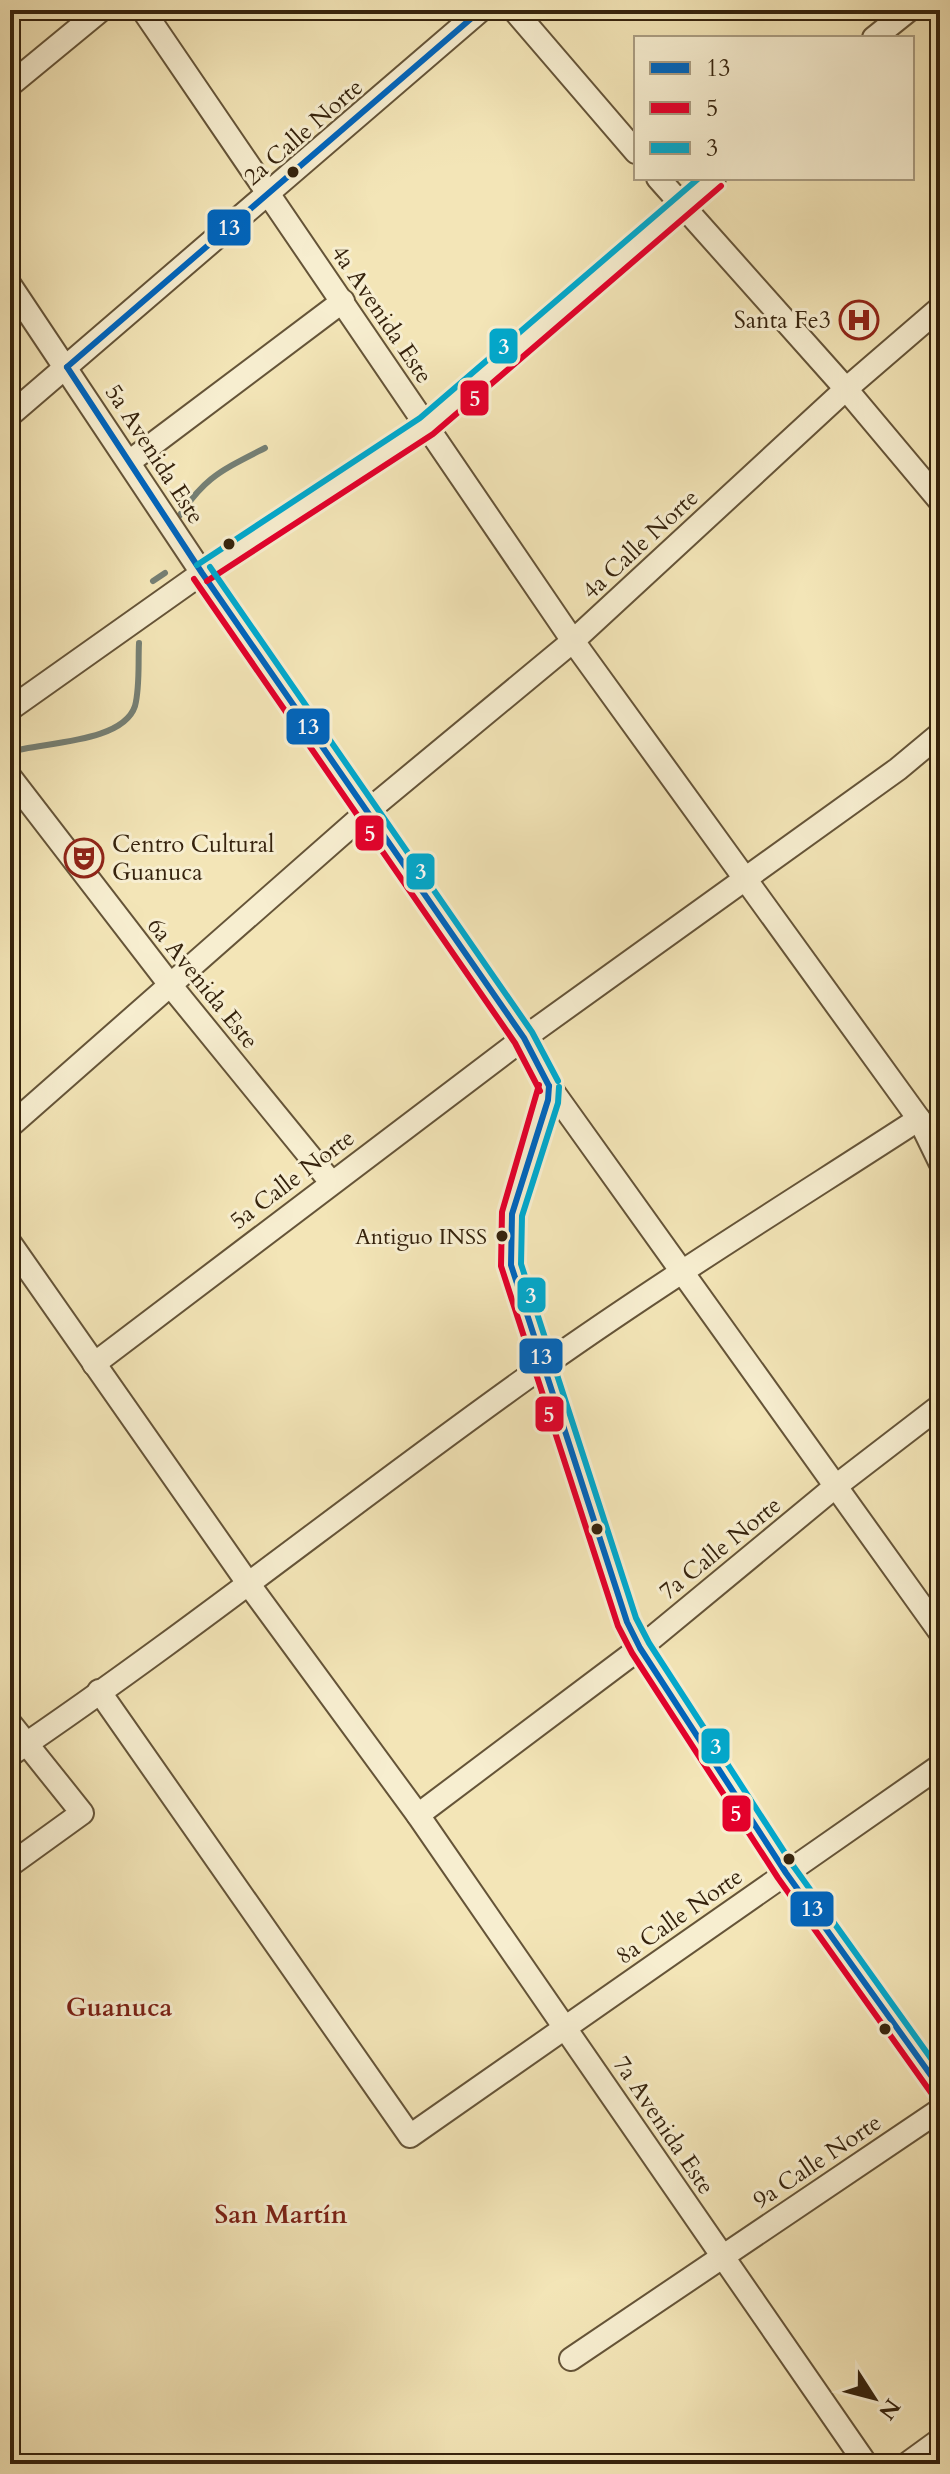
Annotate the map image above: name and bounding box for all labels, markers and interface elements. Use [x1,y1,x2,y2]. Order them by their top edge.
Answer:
legend [634,36,914,180]
text: 13 [706,52,731,85]
street label: 2a Calle Norte [237,71,370,193]
text: 5 [706,92,718,125]
text: 3 [706,132,718,165]
unlabelled marker [285,164,301,180]
line badge: 13 [206,208,252,247]
text: 13 [218,213,240,243]
street label: 4a Avenida Este [323,239,440,390]
hospital icon: Santa Fe3 [838,299,880,341]
place label: Santa Fe3 [734,304,831,337]
line badge: 3 [488,327,519,365]
text: 3 [498,332,510,362]
street label: 5a Avenida Este [97,378,212,531]
line badge: 5 [459,379,490,417]
text: 5 [469,384,481,414]
street label: 4a Calle Norte [575,482,706,607]
unlabelled marker [221,536,237,552]
line badge: 13 [285,707,331,746]
text: 13 [297,712,319,742]
line badge: 5 [354,814,385,852]
text: 5 [364,819,376,849]
place label: Centro Cultural Guanuca [112,828,274,889]
theatre icon: Centro Cultural Guanuca [63,837,105,879]
line badge: 3 [405,852,436,891]
text: 3 [415,857,427,887]
street label: 6a Avenida Este [139,911,266,1056]
street label: 5a Calle Norte [223,1122,361,1237]
place label: Antiguo INSS [355,1222,487,1252]
marker: Antiguo INSS [494,1228,510,1244]
line badge: 3 [516,1276,547,1314]
text: 3 [525,1281,537,1311]
line badge: 13 [518,1337,564,1375]
text: 13 [530,1342,552,1372]
line badge: 5 [534,1395,565,1433]
text: 5 [543,1400,555,1430]
street label: 7a Calle Norte [652,1489,788,1608]
unlabelled marker [589,1521,605,1537]
line badge: 3 [700,1727,731,1765]
text: 3 [710,1732,722,1762]
line badge: 5 [721,1794,752,1833]
text: 5 [730,1799,742,1829]
unlabelled marker [781,1851,797,1867]
street label: 8a Calle Norte [609,1860,749,1972]
line badge: 13 [789,1890,835,1928]
text: 13 [801,1894,823,1924]
district label: Guanuca [66,1990,172,2025]
unlabelled marker [877,2021,893,2037]
street label: 7a Avenida Este [605,2050,722,2201]
street label: 9a Calle Norte [747,2106,888,2216]
district label: San Martín [214,2197,348,2232]
north arrow [834,2358,914,2438]
text: N [872,2393,907,2426]

